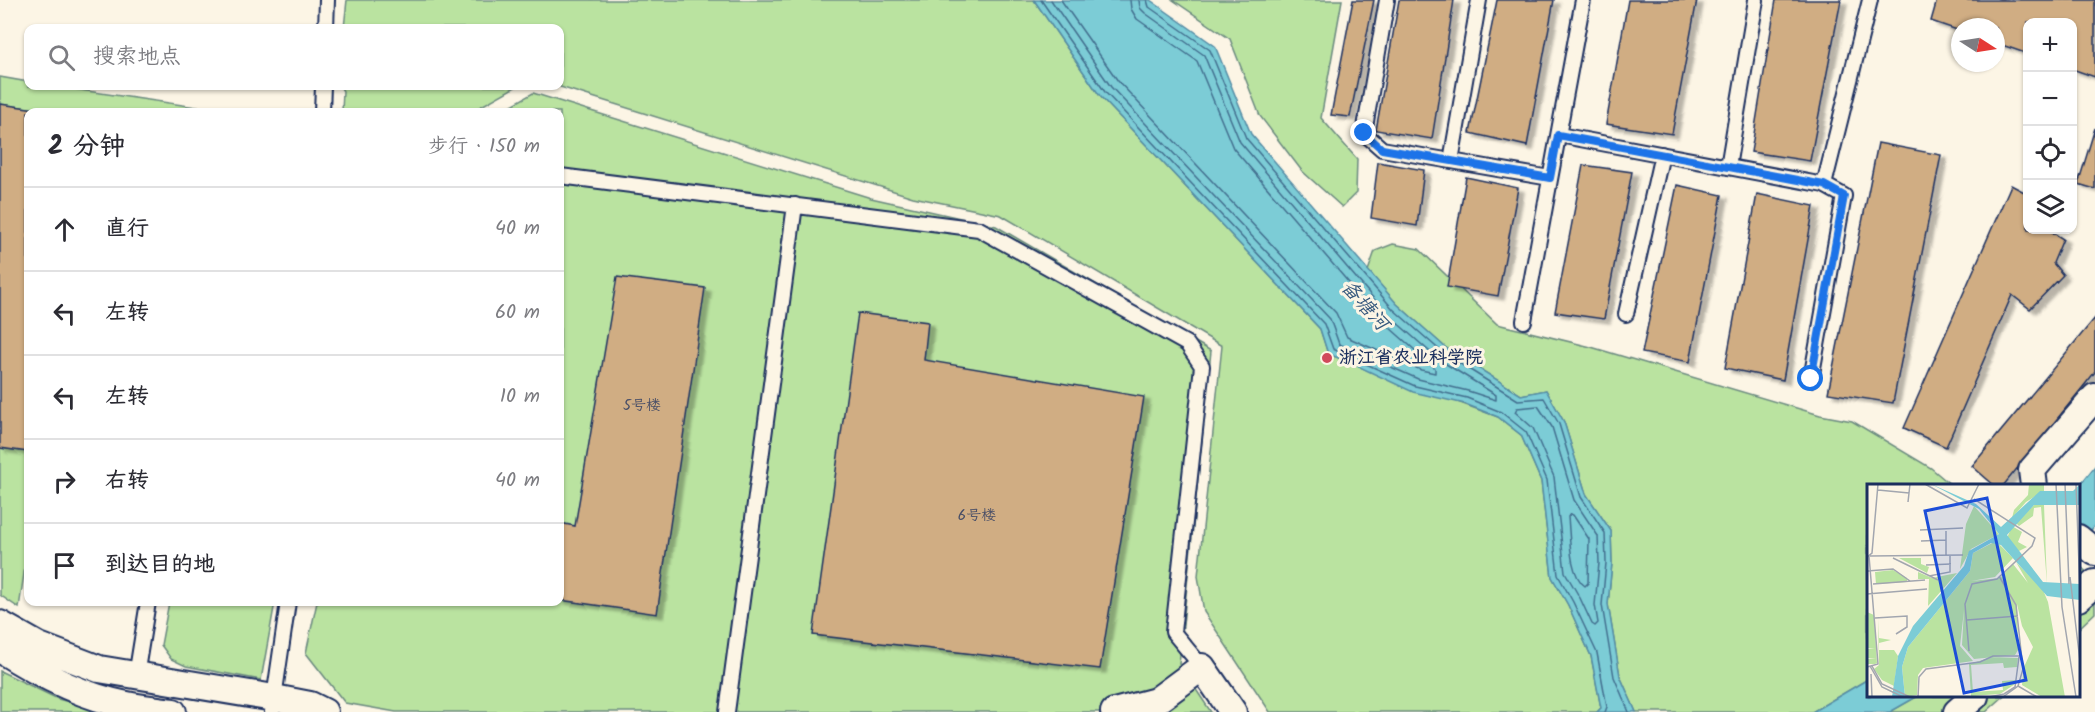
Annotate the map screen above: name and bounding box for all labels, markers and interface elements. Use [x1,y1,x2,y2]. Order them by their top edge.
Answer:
north arrow [1951,18,2005,72]
map controls [2023,18,2077,234]
button: + [2023,18,2077,72]
search box [24,24,564,90]
text: 搜索地点 [93,40,181,75]
icon: search [45,41,78,74]
button: − [2023,72,2077,126]
route end [1350,119,1376,145]
text: 2 分钟 [48,126,125,168]
button: locate [2023,126,2077,180]
text: 步行 · 150 m [428,131,540,163]
button: layers [2023,180,2077,234]
text: 直行 [105,212,149,247]
icon: ahead [48,213,81,246]
text: 40 m [495,213,540,245]
water label: 备塘河 [1332,273,1398,341]
text: 左转 [105,296,149,331]
icon: left [48,297,81,330]
text: 60 m [495,297,540,329]
place label: 浙江省农业科学院 [1339,344,1483,373]
marker: 浙江省农业科学院 [1320,351,1334,365]
route start [1797,365,1823,391]
text: 左转 [105,380,149,415]
icon: left [48,381,81,414]
text: 10 m [500,381,540,413]
house number: 5号楼 [623,394,661,418]
text: 右转 [105,464,149,499]
icon: right [48,465,81,498]
text: 40 m [495,465,540,497]
inset map [1867,484,2080,697]
house number: 6号楼 [958,504,996,528]
text: 到达目的地 [105,548,215,583]
icon: arrive [48,549,81,582]

